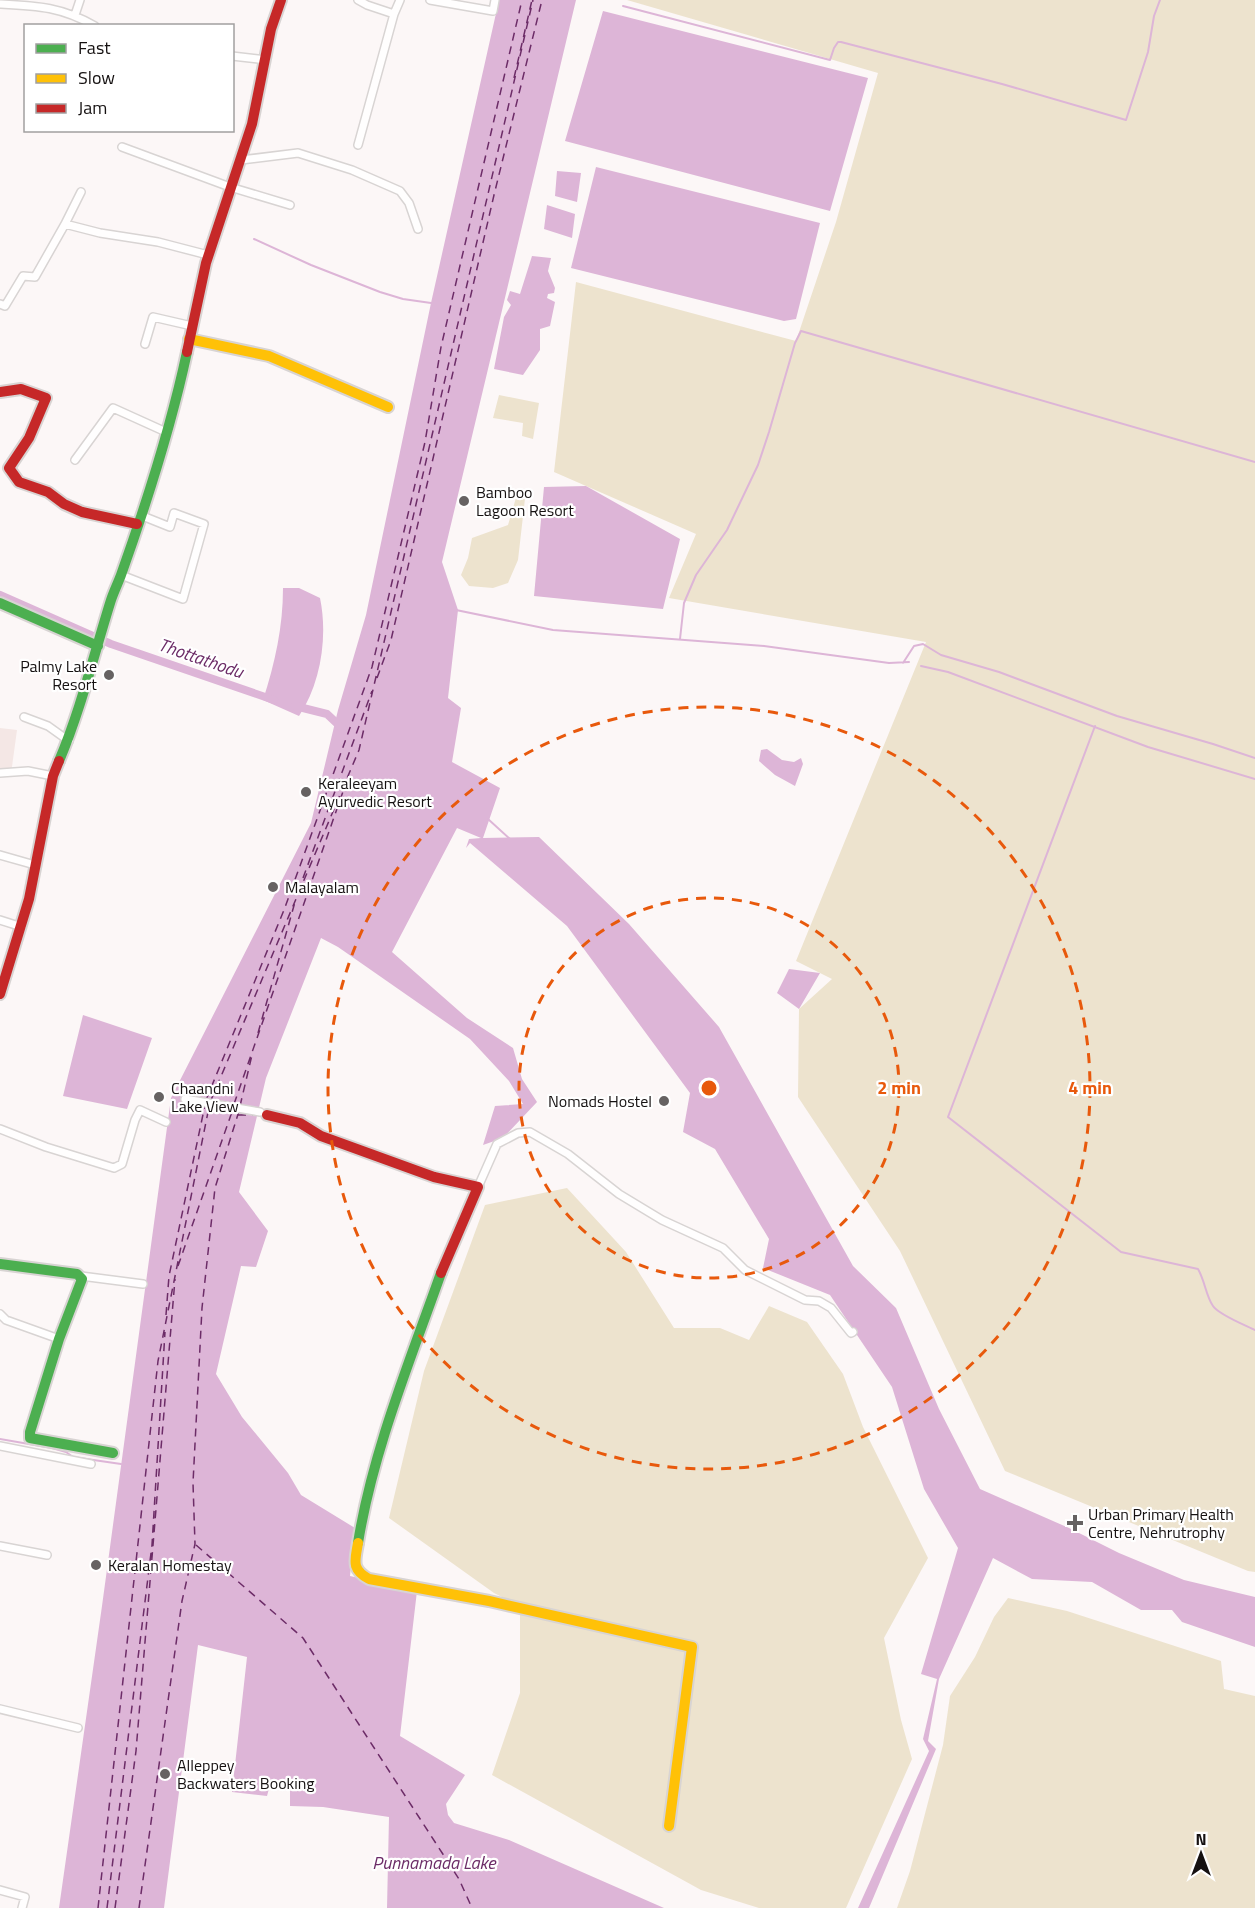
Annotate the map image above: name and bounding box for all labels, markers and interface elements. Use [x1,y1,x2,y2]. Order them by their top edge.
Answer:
legend [24,24,234,132]
text: Fast [78,34,111,61]
text: Slow [78,64,115,91]
text: Jam [78,94,107,121]
place label: Bamboo Lagoon Resort [476,480,574,522]
marker: Bamboo Lagoon Resort [457,494,471,508]
water label: Thottathodu [155,631,248,685]
place label: Palmy Lake Resort [20,654,97,696]
marker: Palmy Lake Resort [102,668,116,682]
place label: Keraleeyam Ayurvedic Resort [318,771,432,813]
marker: Keraleeyam Ayurvedic Resort [299,785,313,799]
place label: Malayalam [285,875,359,899]
marker: Malayalam [266,880,280,894]
text: 2 min [877,1074,921,1101]
text: 4 min [1068,1074,1112,1101]
place label: Chaandni Lake View [171,1076,239,1118]
centre of rings [699,1078,719,1098]
place label: Nomads Hostel [548,1089,652,1113]
marker: Chaandni Lake View [152,1090,166,1104]
marker: Nomads Hostel [657,1094,671,1108]
place label: Urban Primary Health Centre, Nehrutrophy [1088,1502,1234,1544]
marker: Urban Primary Health Centre, Nehrutrophy [1066,1514,1084,1532]
place label: Keralan Homestay [108,1553,232,1577]
marker: Keralan Homestay [89,1558,103,1572]
place label: Alleppey Backwaters Booking [177,1753,315,1795]
marker: Alleppey Backwaters Booking [158,1767,172,1781]
north arrow [1171,1824,1231,1884]
text: N [1195,1827,1207,1851]
water label: Punnamada Lake [372,1849,497,1876]

